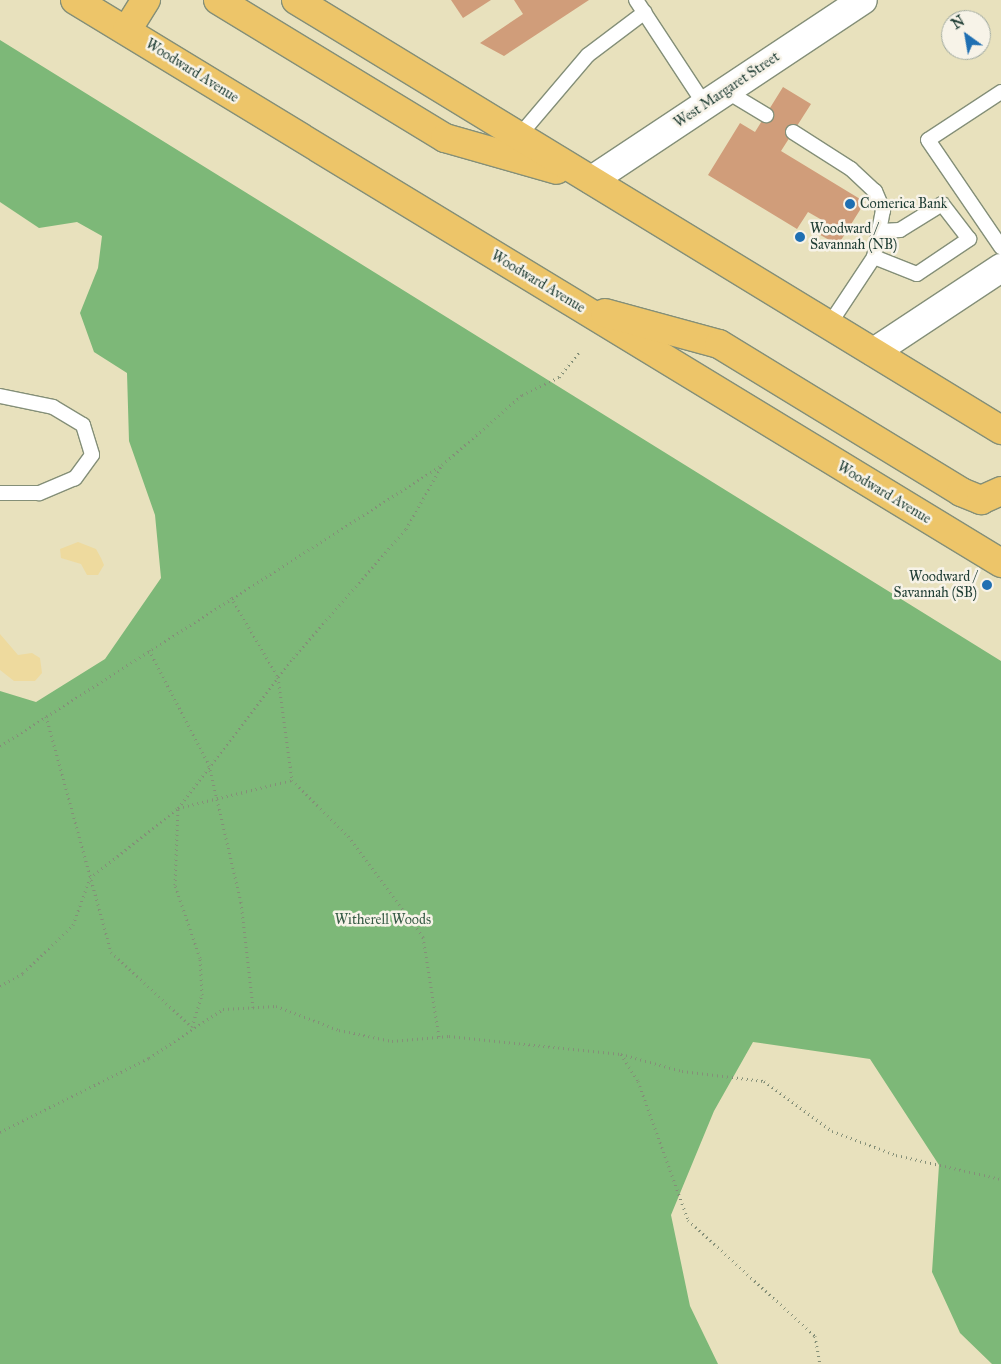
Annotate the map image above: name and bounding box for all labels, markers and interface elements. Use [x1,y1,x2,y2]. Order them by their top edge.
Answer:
north arrow [941,10,991,60]
text: N [949,12,968,33]
street label: Woodward Avenue [142,36,242,106]
street label: West Margaret Street [671,49,783,131]
place label: Comerica Bank [860,196,947,212]
marker: Comerica Bank [844,198,856,210]
place label: Woodward / Savannah (NB) [810,221,897,253]
marker: Woodward / Savannah (NB) [794,231,806,243]
street label: Woodward Avenue [488,247,588,317]
street label: Woodward Avenue [834,458,934,528]
place label: Woodward / Savannah (SB) [894,569,977,602]
marker: Woodward / Savannah (SB) [981,579,993,591]
park label: Witherell Woods [335,912,431,928]

